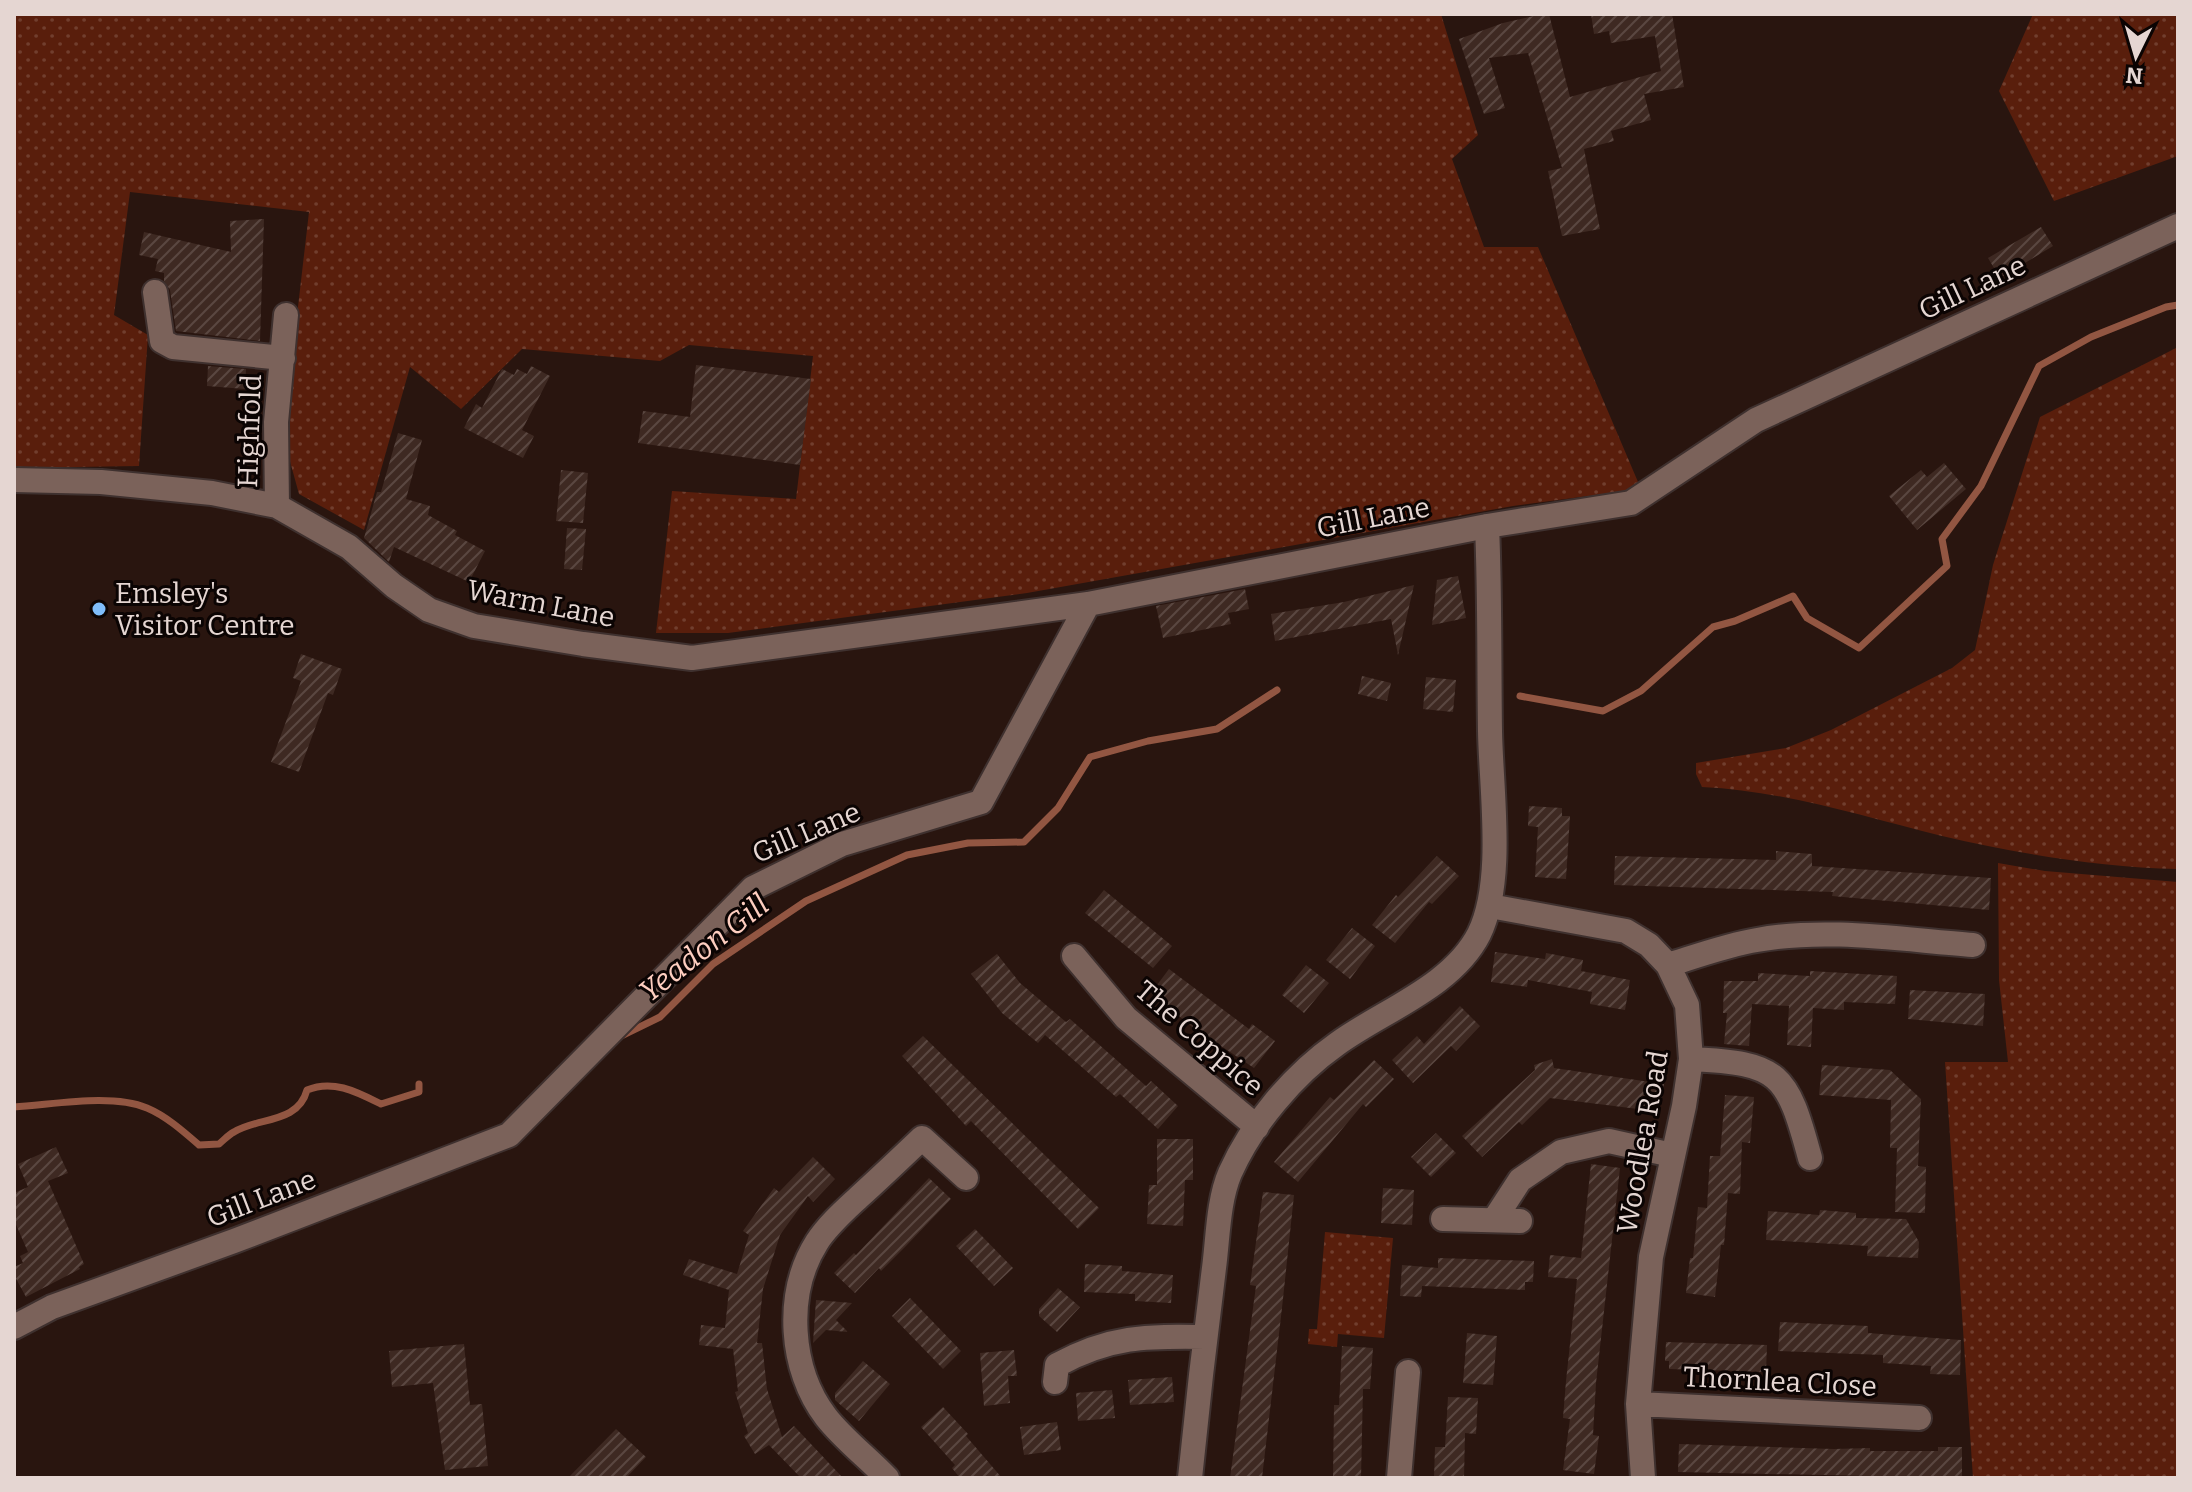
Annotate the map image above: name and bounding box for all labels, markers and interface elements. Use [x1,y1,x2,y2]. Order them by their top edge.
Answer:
north arrow [2096,16,2176,96]
text: N [2125,61,2144,90]
street label: Gill Lane [1913,248,2031,327]
street label: Highfold [231,374,268,488]
street label: Gill Lane [1314,490,1432,545]
street label: Warm Lane [464,573,617,634]
place label: Emsley's Visitor Centre [115,577,295,642]
marker: Emsley's Visitor Centre [90,600,108,618]
street label: Gill Lane [747,795,865,870]
water label: Yeadon Gill [632,886,776,1010]
street label: The Coppice [1129,974,1270,1103]
street label: Woodlea Road [1610,1048,1675,1236]
street label: Gill Lane [202,1163,320,1234]
street label: Thornlea Close [1682,1360,1878,1403]

